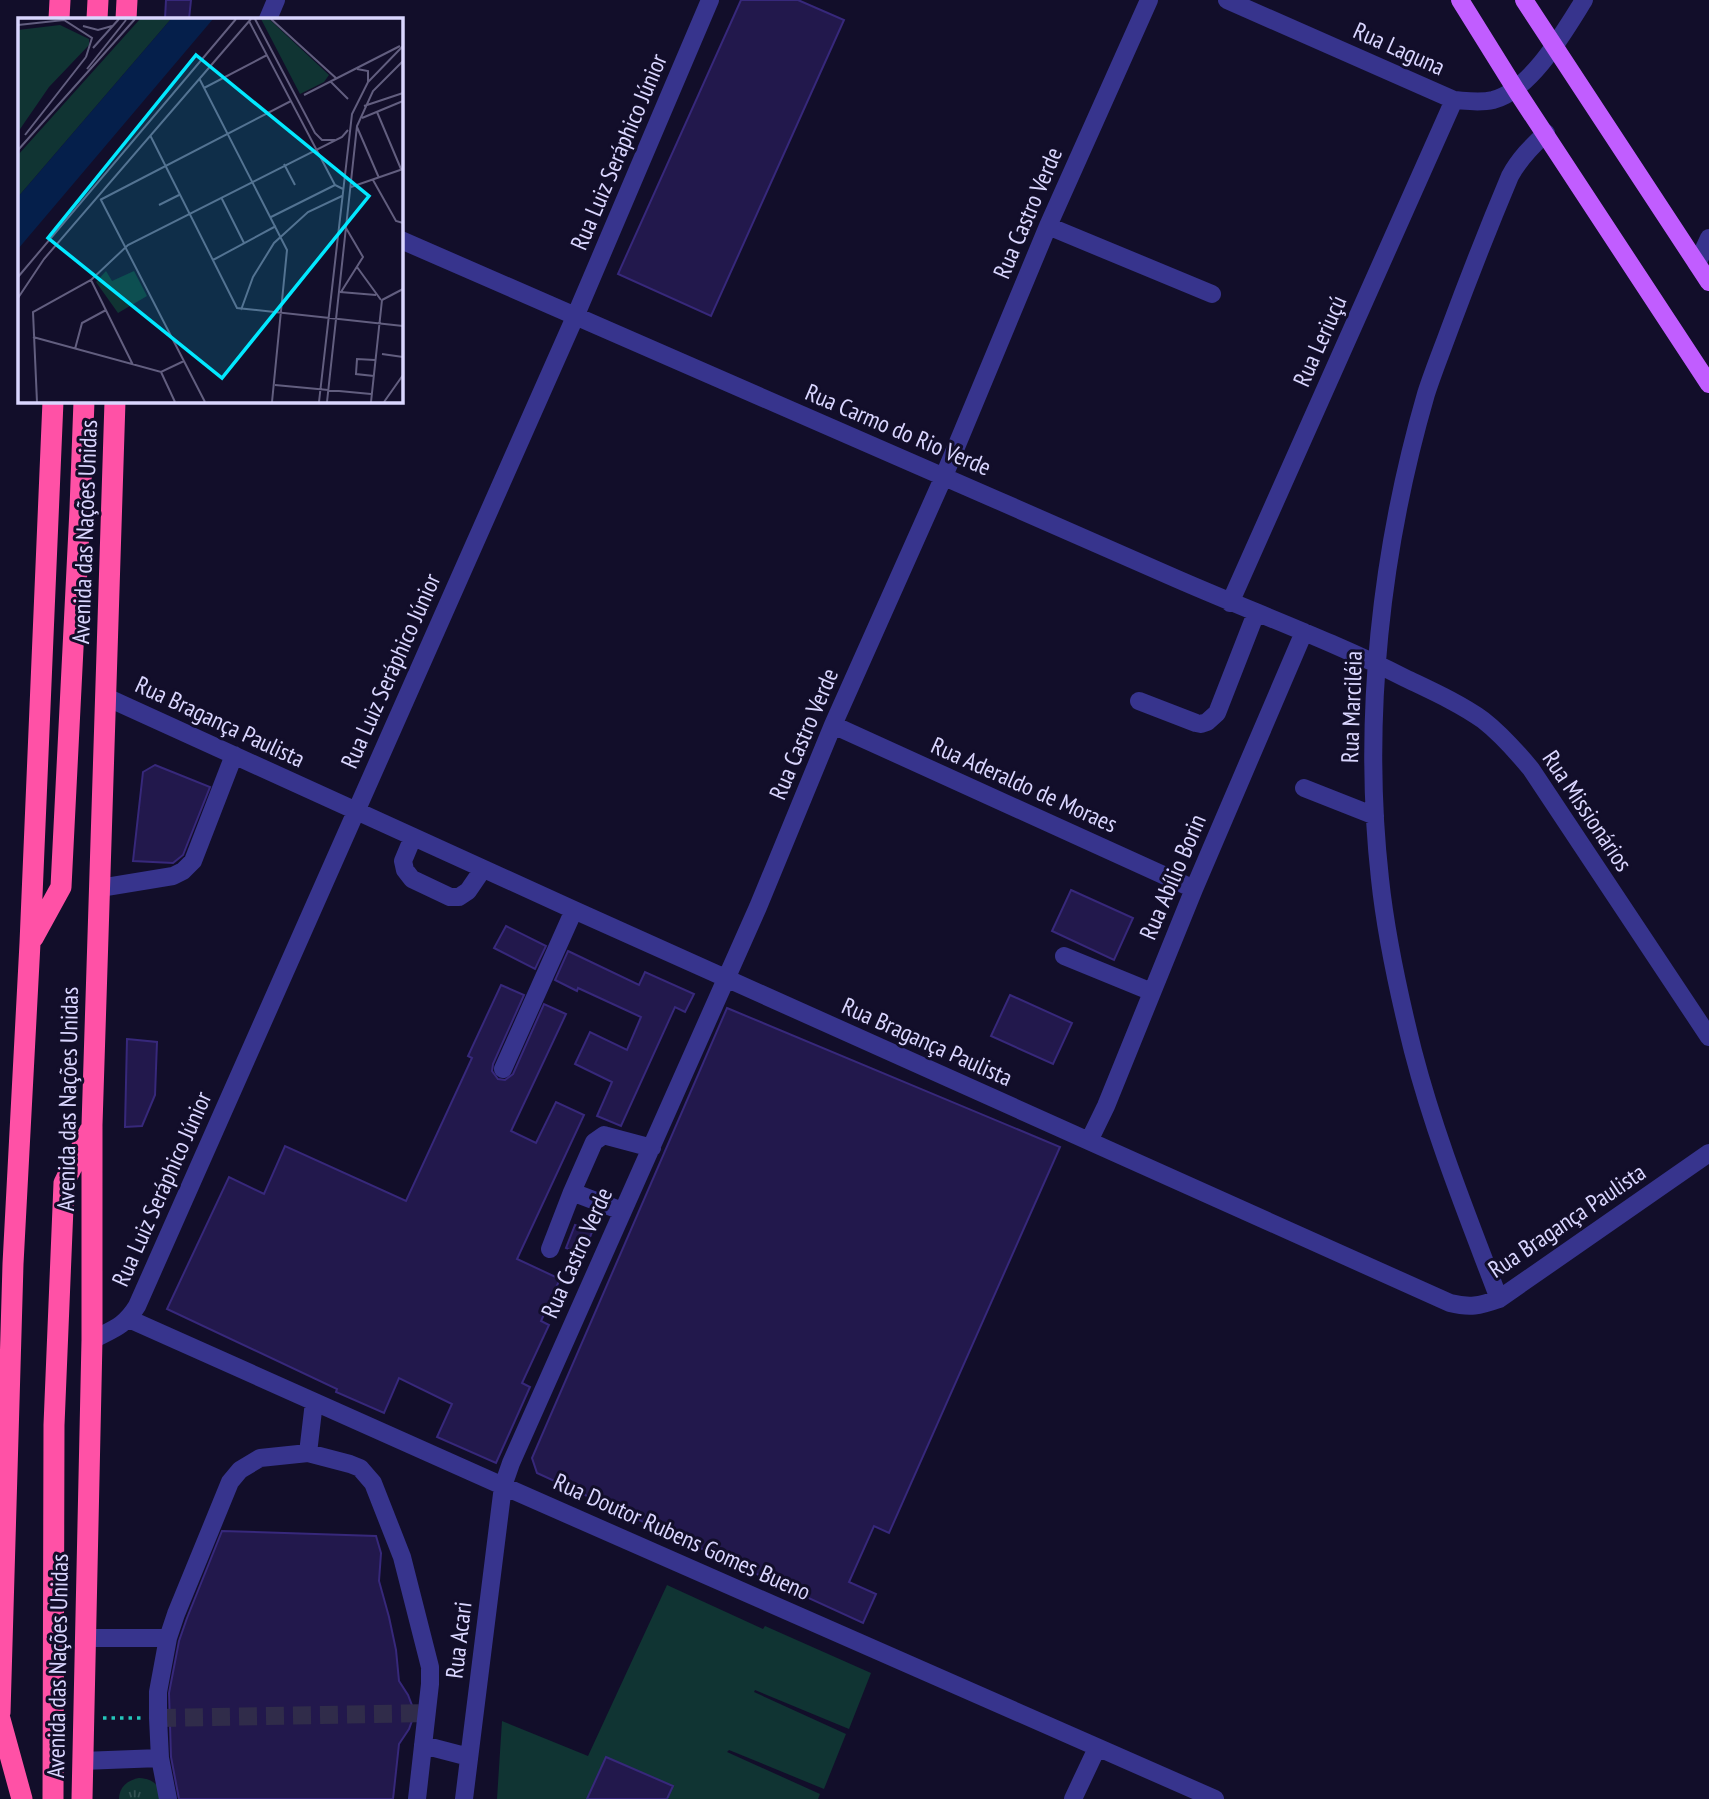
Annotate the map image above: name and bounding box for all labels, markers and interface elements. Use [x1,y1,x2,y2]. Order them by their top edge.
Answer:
street label: Rua Laguna [1349,15,1450,82]
inset map [18,18,402,402]
street label: Rua Luiz Seráphico Júnior [563,49,674,255]
street label: Rua Castro Verde [986,142,1069,283]
street label: Rua Leriuçú [1286,290,1353,391]
street label: Rua Carmo do Rio Verde [801,376,996,483]
street label: Avenida das Nações Unidas [65,419,104,645]
street label: Rua Luiz Seráphico Júnior [334,568,448,773]
street label: Rua Marciléia [1334,650,1369,764]
street label: Rua Castro Verde [762,663,845,804]
street label: Rua Bragança Paulista [131,669,310,774]
street label: Rua Aderaldo de Moraes [926,730,1122,839]
street label: Rua Missionários [1536,744,1639,877]
street label: Rua Abílio Borin [1132,809,1213,944]
street label: Avenida das Nações Unidas [50,987,85,1211]
street label: Rua Bragança Paulista [837,990,1017,1093]
street label: Rua Luiz Seráphico Júnior [105,1086,219,1291]
street label: Rua Bragança Paulista [1482,1157,1651,1285]
street label: Rua Castro Verde [534,1183,619,1323]
street label: Rua Doutor Rubens Gomes Bueno [549,1466,815,1607]
street label: Avenida das Nações Unidas [40,1554,75,1778]
street label: Rua Acari [438,1600,479,1680]

